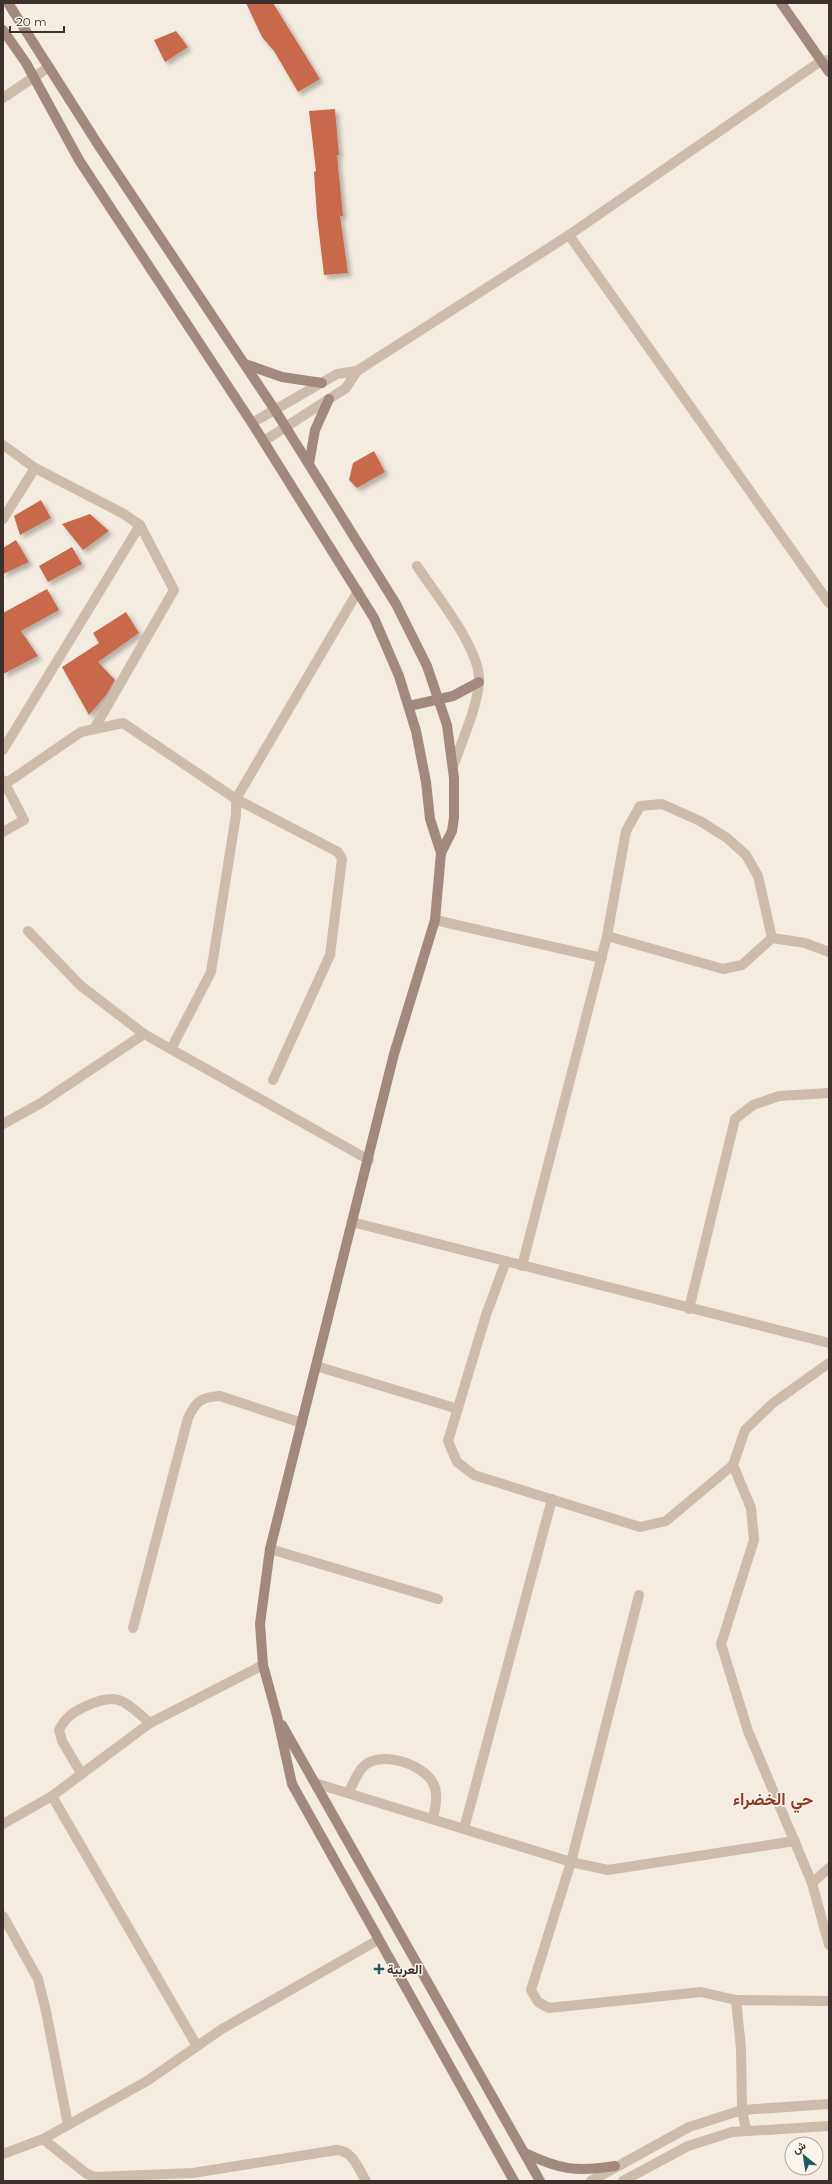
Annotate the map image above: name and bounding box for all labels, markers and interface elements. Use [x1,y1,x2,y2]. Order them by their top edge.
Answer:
scale bar [10,8,64,34]
text: 20 m [16,14,47,29]
district label: حي الخضراء [733,1789,813,1813]
place label: العربية [387,1961,422,1978]
marker: العربية [374,1964,384,1974]
north arrow [784,2136,824,2176]
text: ش [790,2138,808,2157]

